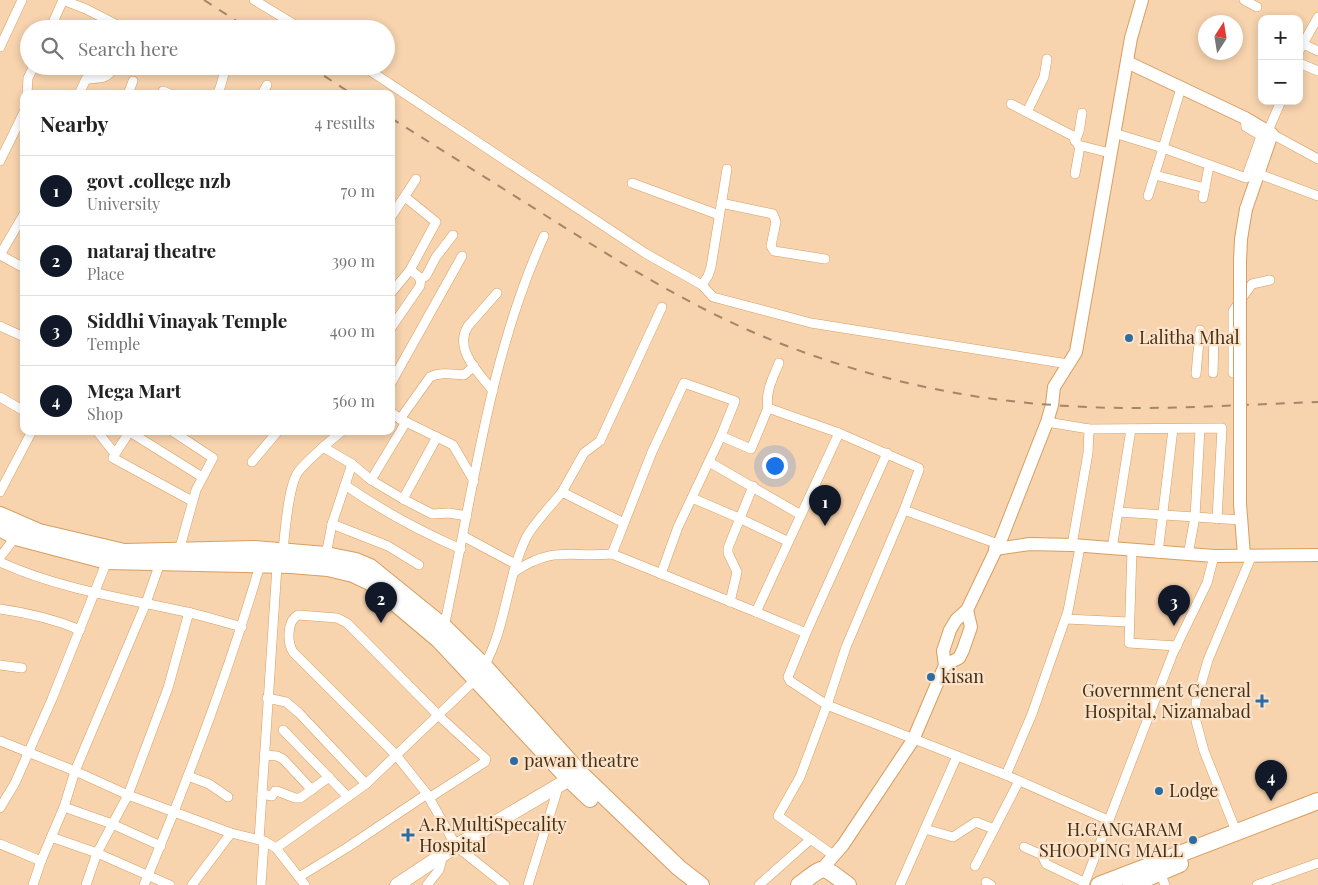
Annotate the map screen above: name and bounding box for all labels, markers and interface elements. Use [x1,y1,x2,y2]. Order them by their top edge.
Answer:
north arrow [1198,15,1243,60]
map controls [1258,15,1303,105]
button: + [1258,15,1303,60]
search box [20,20,395,75]
icon: search [38,34,66,62]
text: Search here [78,35,178,61]
button: − [1258,60,1303,105]
text: Nearby [40,109,109,137]
text: 4 results [314,112,375,133]
text: govt .college nzb [87,167,231,193]
text: 1 [53,180,59,201]
text: 70 m [341,180,375,201]
text: University [87,193,160,214]
text: nataraj theatre [87,237,216,263]
text: 2 [52,250,60,271]
text: 390 m [332,250,375,271]
text: Place [87,263,125,284]
text: Siddhi Vinayak Temple [87,307,287,333]
text: 3 [52,320,60,341]
text: 400 m [330,320,375,341]
place label: Lalitha Mhal [1139,325,1240,349]
marker: Lalitha Mhal [1123,332,1135,344]
text: Temple [87,333,140,354]
text: Mega Mart [87,377,181,403]
text: 4 [52,390,60,411]
text: 560 m [332,390,375,411]
text: Shop [87,403,123,424]
your location [762,453,788,479]
pin: 1 [809,485,841,526]
pin: 2 [365,582,397,623]
pin: 3 [1158,585,1190,626]
place label: kisan [941,664,984,688]
marker: kisan [925,671,937,683]
place label: Government General Hospital, Nizamabad [1082,678,1252,723]
marker: Government General Hospital, Nizamabad [1255,694,1269,708]
place label: pawan theatre [524,748,639,772]
marker: pawan theatre [508,755,520,767]
pin: 4 [1255,760,1287,801]
place label: Lodge [1169,778,1218,802]
marker: Lodge [1153,785,1165,797]
place label: A.R.MultiSpecality Hospital [418,812,567,857]
place label: H.GANGARAM SHOOPING MALL [1039,817,1183,862]
marker: A.R.MultiSpecality Hospital [401,828,415,842]
marker: H.GANGARAM SHOOPING MALL [1187,834,1199,846]

